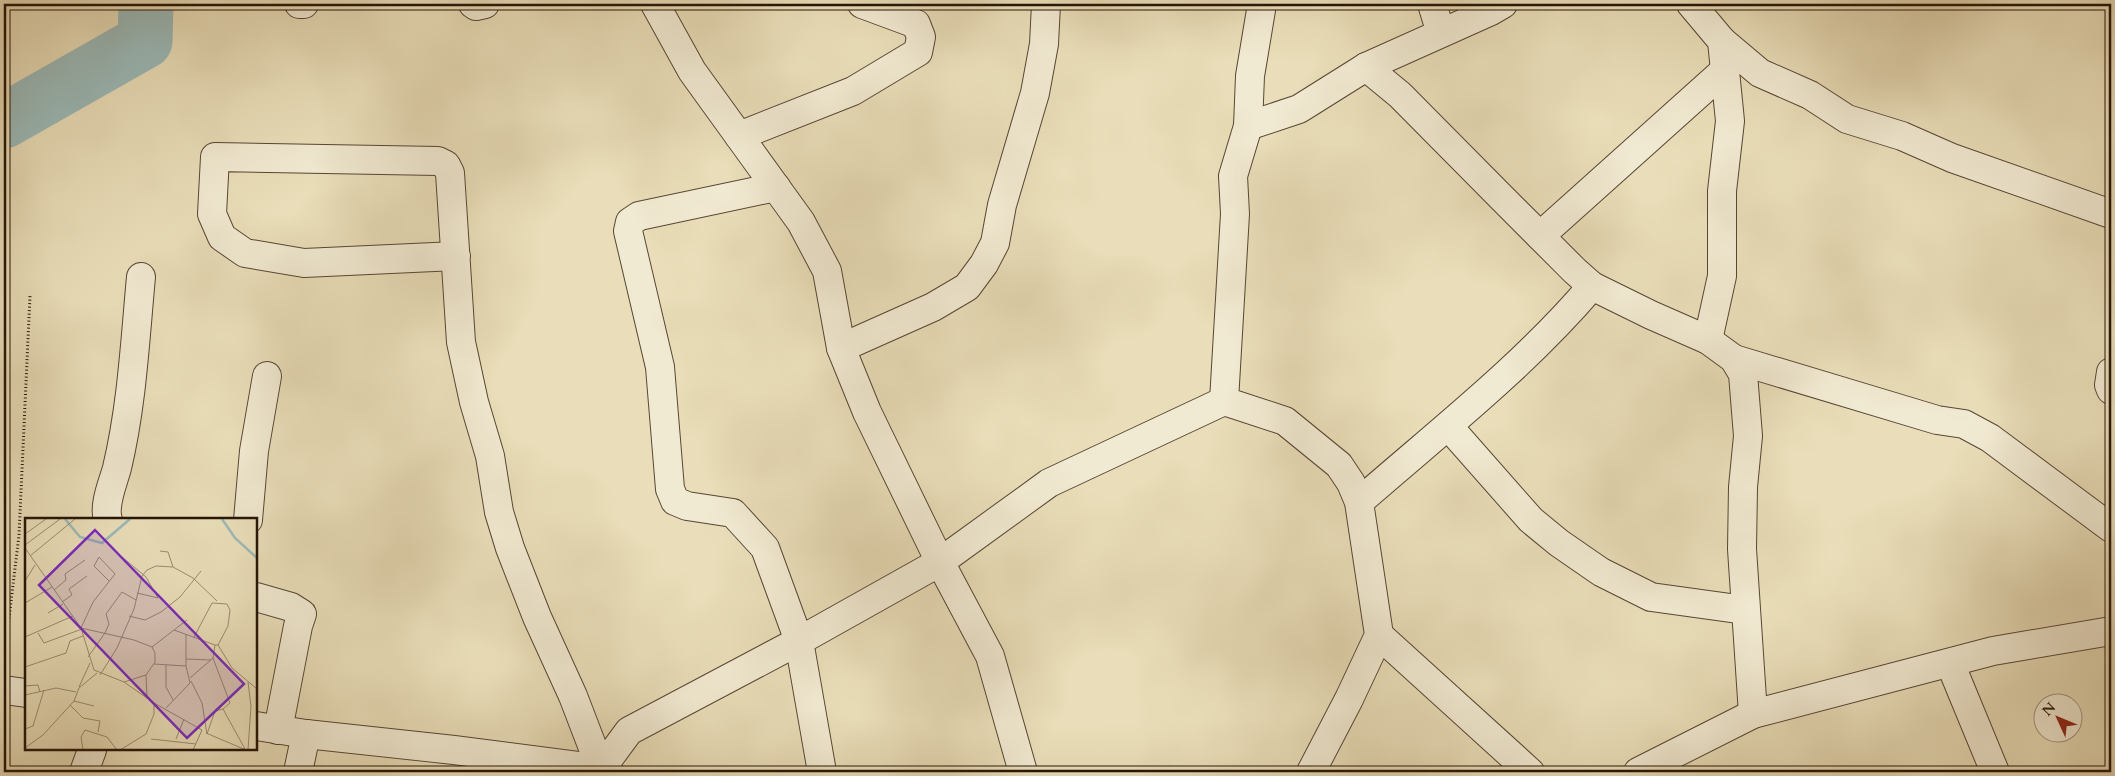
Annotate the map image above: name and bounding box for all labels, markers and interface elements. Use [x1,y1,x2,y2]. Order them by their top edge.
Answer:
inset map [25,518,258,751]
north arrow [2032,694,2082,744]
text: N [2038,698,2060,720]

